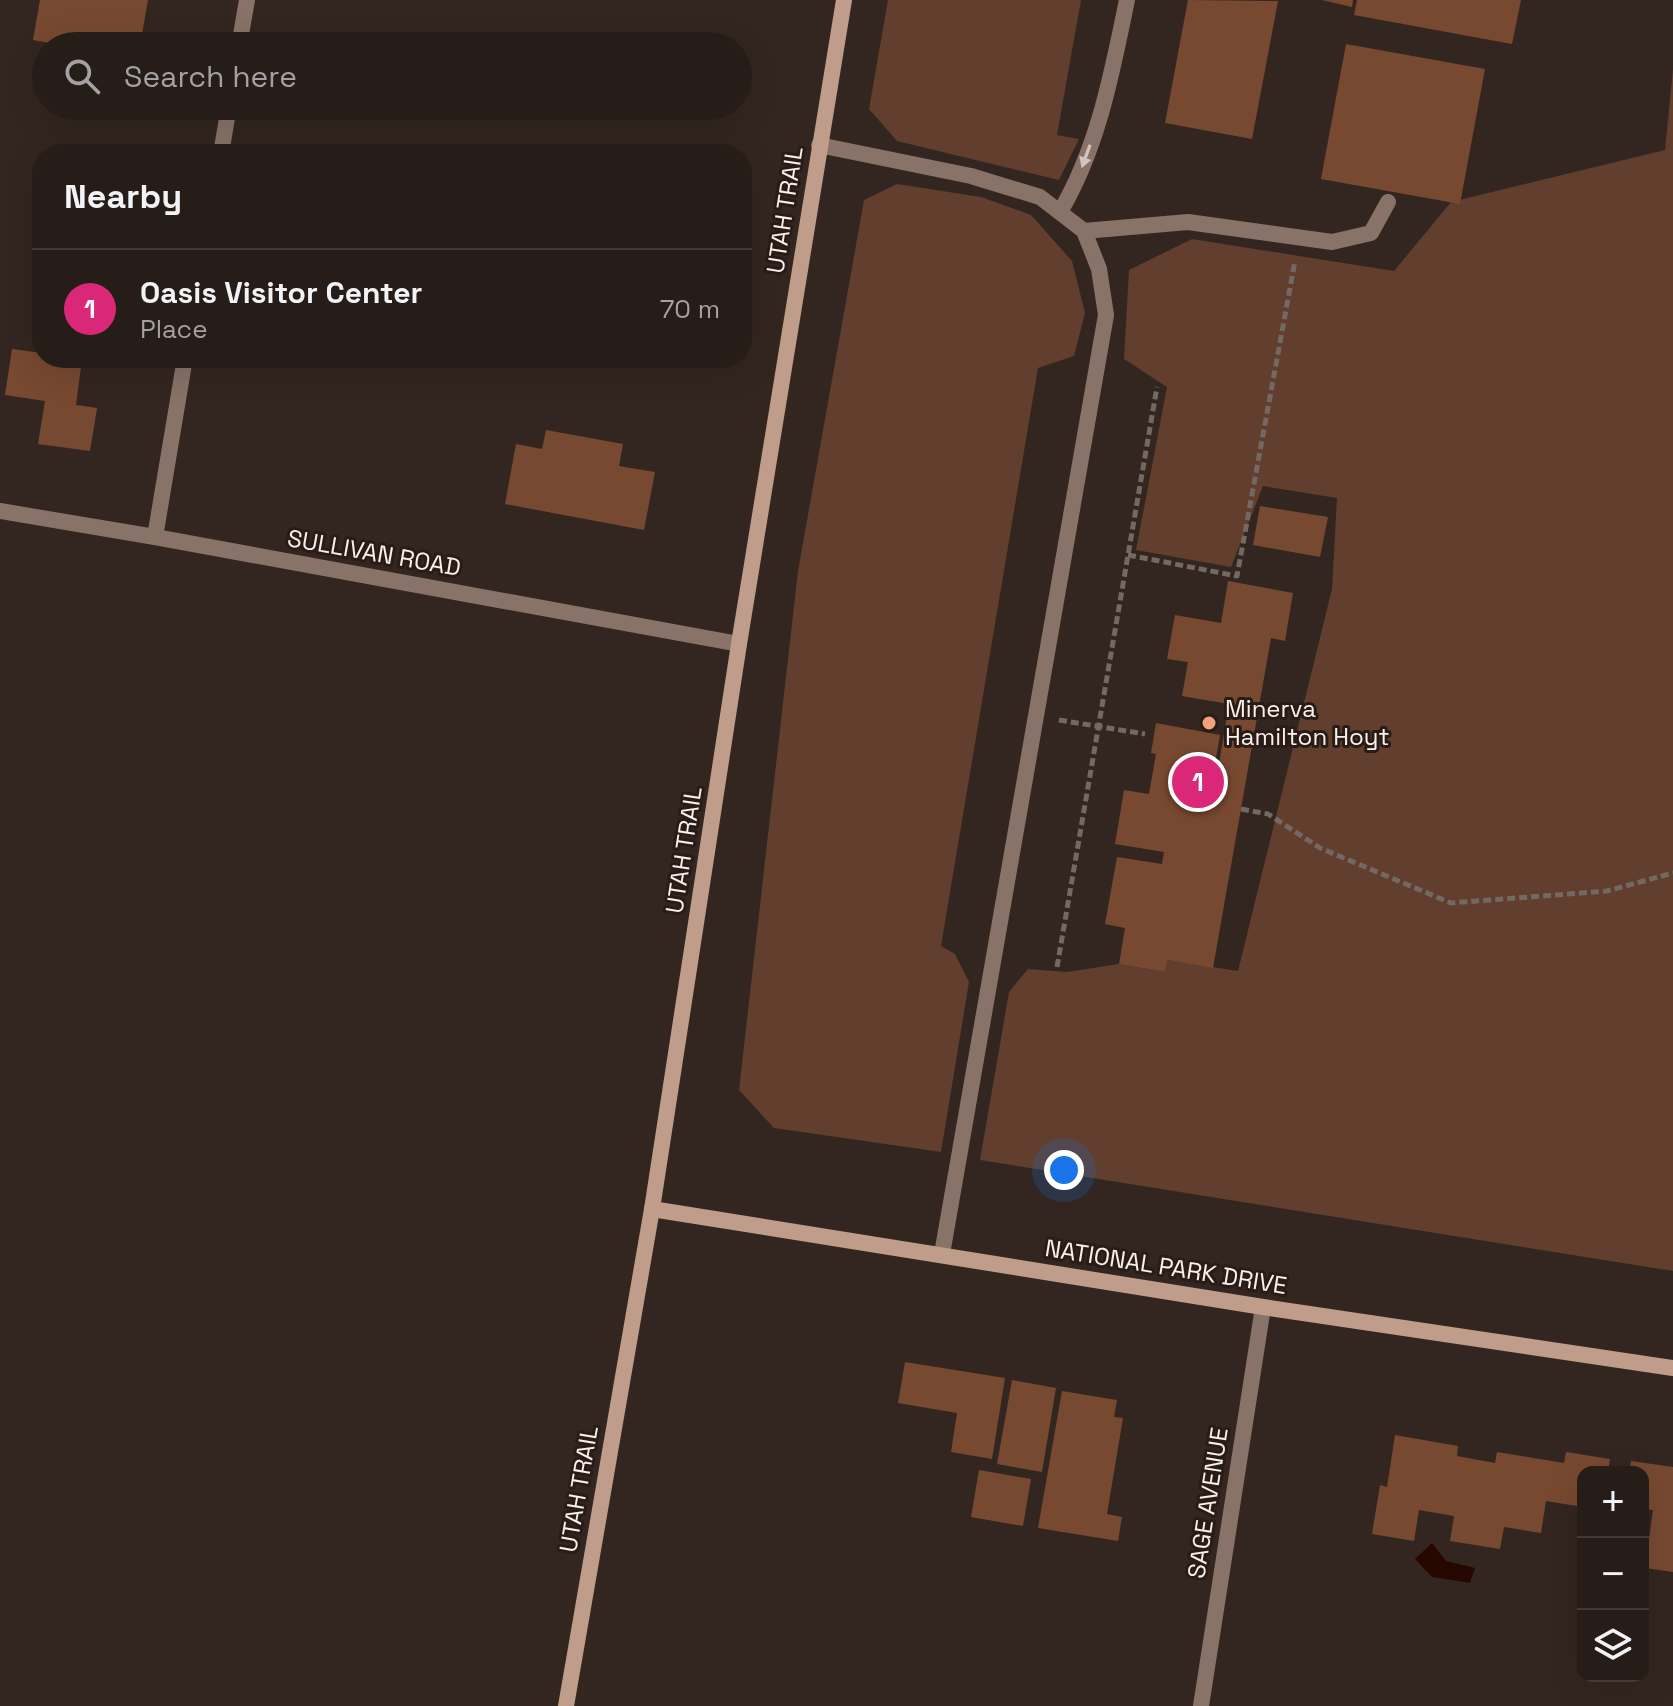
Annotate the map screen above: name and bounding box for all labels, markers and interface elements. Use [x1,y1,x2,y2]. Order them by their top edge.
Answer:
search box [32,32,752,120]
icon: search [60,54,104,98]
text: Search here [124,57,297,96]
street label: UTAH TRAIL [759,144,810,276]
one-way arrow [1079,144,1092,168]
text: Nearby [64,175,182,218]
text: Oasis Visitor Center [140,273,422,312]
text: 1 [84,292,96,326]
text: 70 m [660,292,720,326]
text: Place [140,312,208,346]
street label: SULLIVAN ROAD [285,522,463,583]
place label: Minerva Hamilton Hoyt [1225,693,1390,752]
marker: Minerva Hamilton Hoyt [1200,714,1218,732]
pin: 1 [1172,752,1224,812]
street label: UTAH TRAIL [658,784,709,916]
your location [1044,1150,1084,1190]
street label: NATIONAL PARK DRIVE [1043,1232,1289,1301]
street label: UTAH TRAIL [552,1423,605,1555]
street label: SAGE AVENUE [1180,1425,1235,1581]
map controls [1577,1466,1649,1682]
button: + [1577,1466,1649,1538]
button: − [1577,1538,1649,1610]
button: layers [1577,1610,1649,1682]

